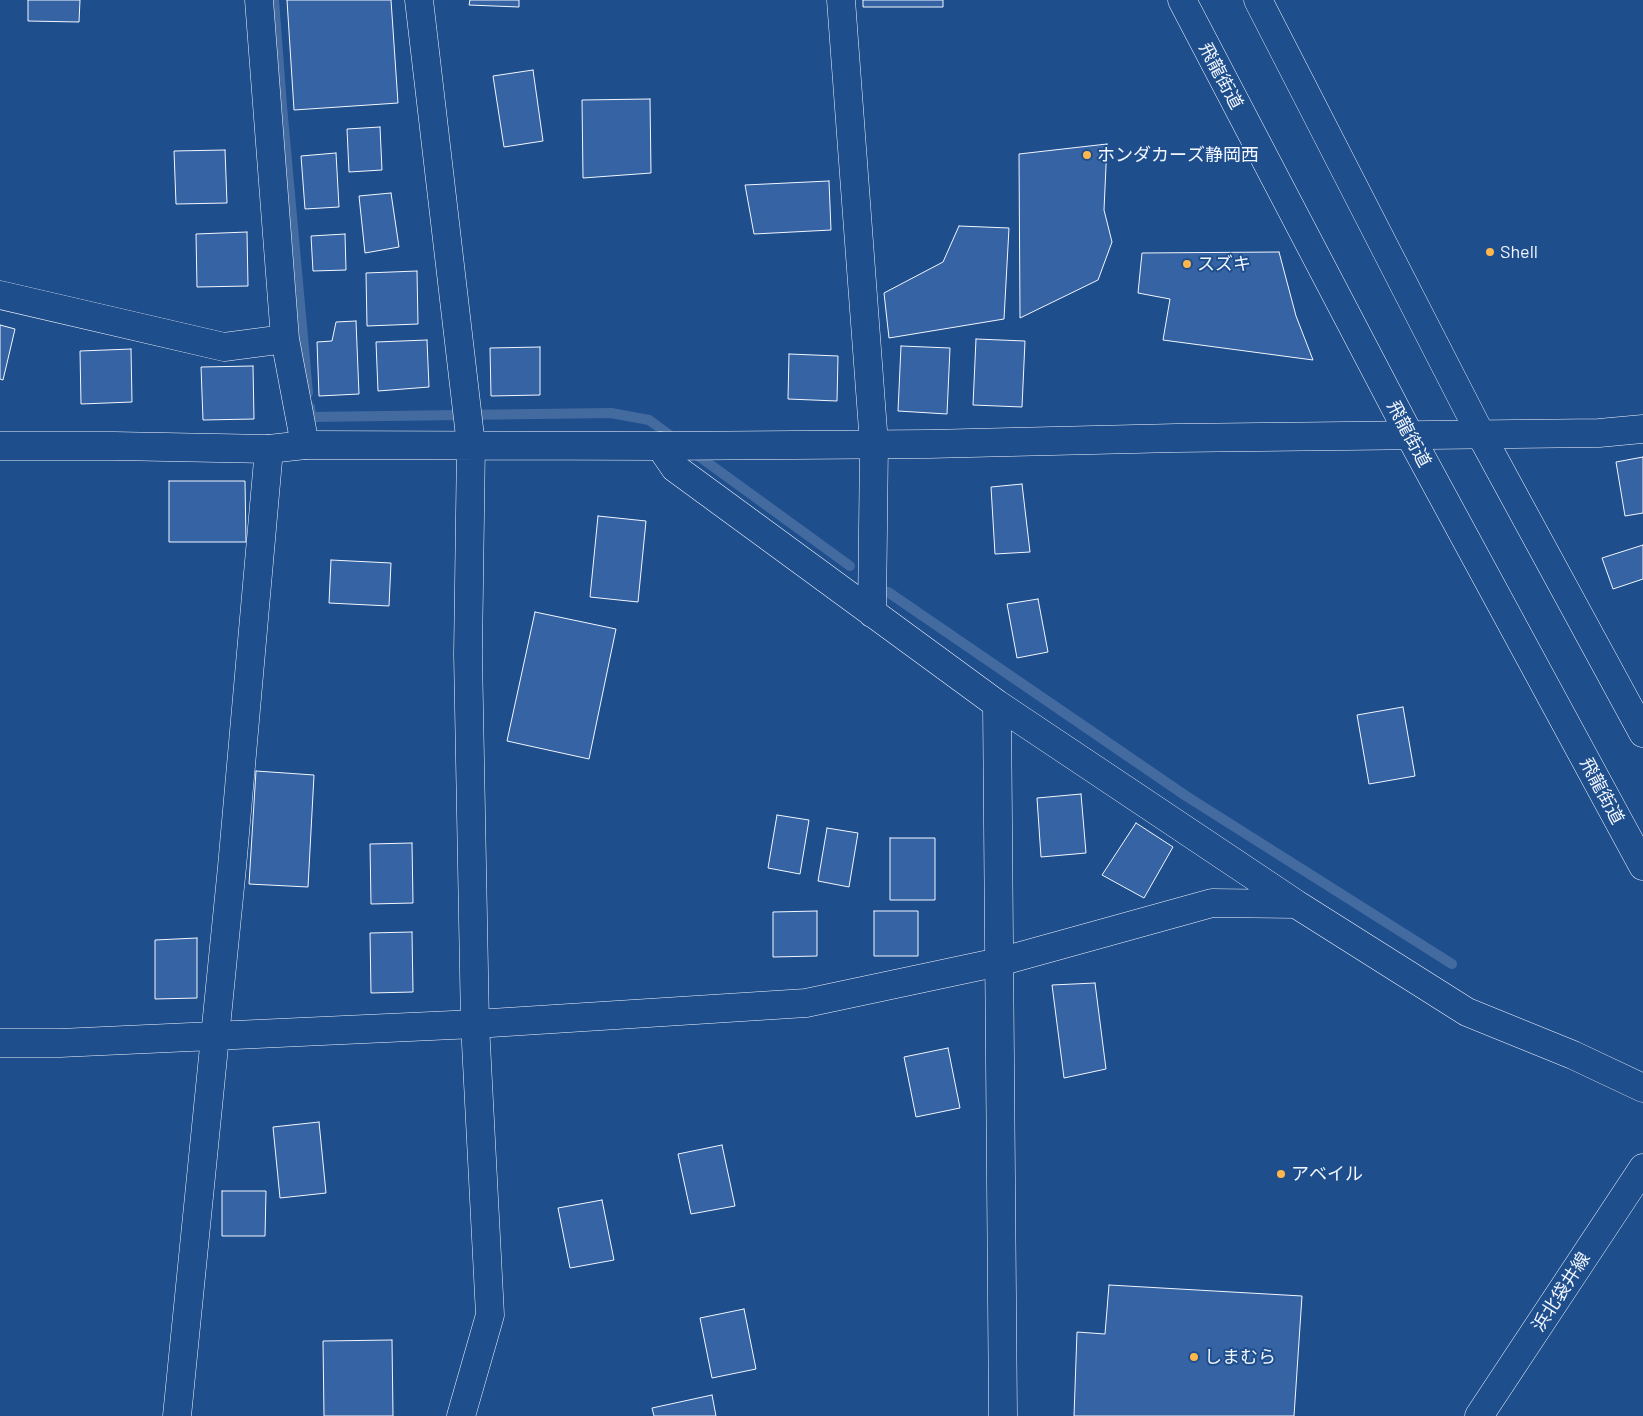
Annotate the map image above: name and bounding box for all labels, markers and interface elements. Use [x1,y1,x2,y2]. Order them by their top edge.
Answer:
street label: 飛龍街道 [1195,39,1247,113]
place label: ホンダカーズ静岡西 [1097,144,1259,166]
marker: ホンダカーズ静岡西 [1081,149,1093,161]
place label: Shell [1500,241,1538,263]
marker: Shell [1484,246,1496,258]
place label: スズキ [1197,253,1251,275]
marker: スズキ [1181,258,1193,270]
street label: 飛龍街道 [1383,397,1435,471]
street label: 飛龍街道 [1576,754,1628,828]
place label: アベイル [1291,1163,1363,1185]
marker: アベイル [1275,1168,1287,1180]
street label: 浜北袋井線 [1527,1248,1595,1336]
place label: しまむら [1204,1346,1276,1368]
marker: しまむら [1188,1351,1200,1363]

